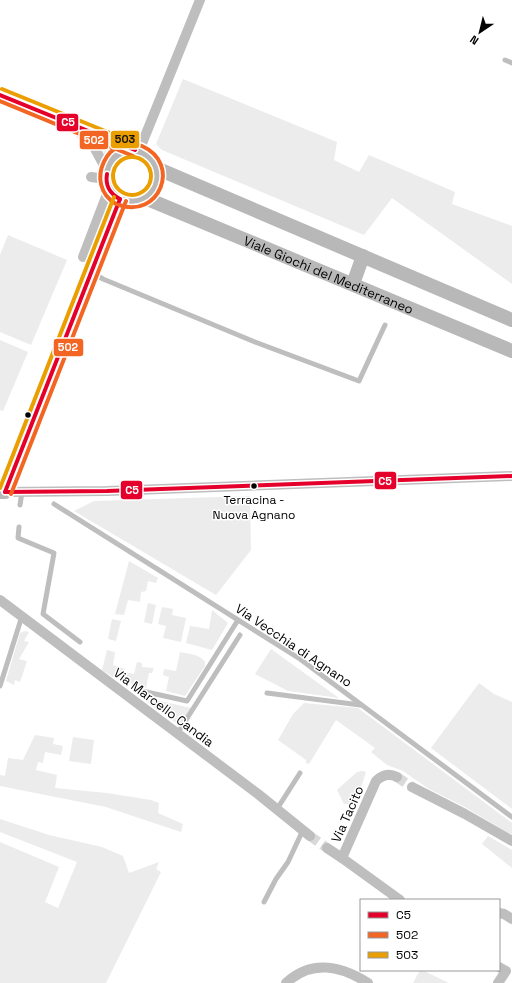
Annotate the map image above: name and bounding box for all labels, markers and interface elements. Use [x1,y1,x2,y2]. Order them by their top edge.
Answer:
north arrow [460,12,500,52]
text: N [467,32,481,48]
line badge: C5 [56,113,79,132]
text: C5 [61,115,75,129]
line badge: 502 [79,130,109,150]
line badge: 503 [110,130,140,149]
text: 503 [115,132,136,146]
text: 502 [84,133,105,147]
street label: Viale Giochi del Mediterraneo [241,232,416,318]
line badge: 502 [53,338,84,357]
text: 502 [58,340,79,354]
unlabelled marker [23,410,33,420]
line badge: C5 [374,471,397,490]
text: C5 [378,474,392,488]
line badge: C5 [120,480,143,500]
marker: Terracina - Nuova Agnano [249,481,259,491]
text: C5 [125,483,139,497]
place label: Terracina - Nuova Agnano [213,492,295,523]
street label: Via Vecchia di Agnano [232,600,355,691]
street label: Via Marcello Candia [110,664,218,751]
street label: Via Tacito [327,783,367,845]
legend [360,899,500,971]
text: C5 [396,907,411,923]
text: 502 [396,927,418,943]
text: 503 [396,947,418,963]

